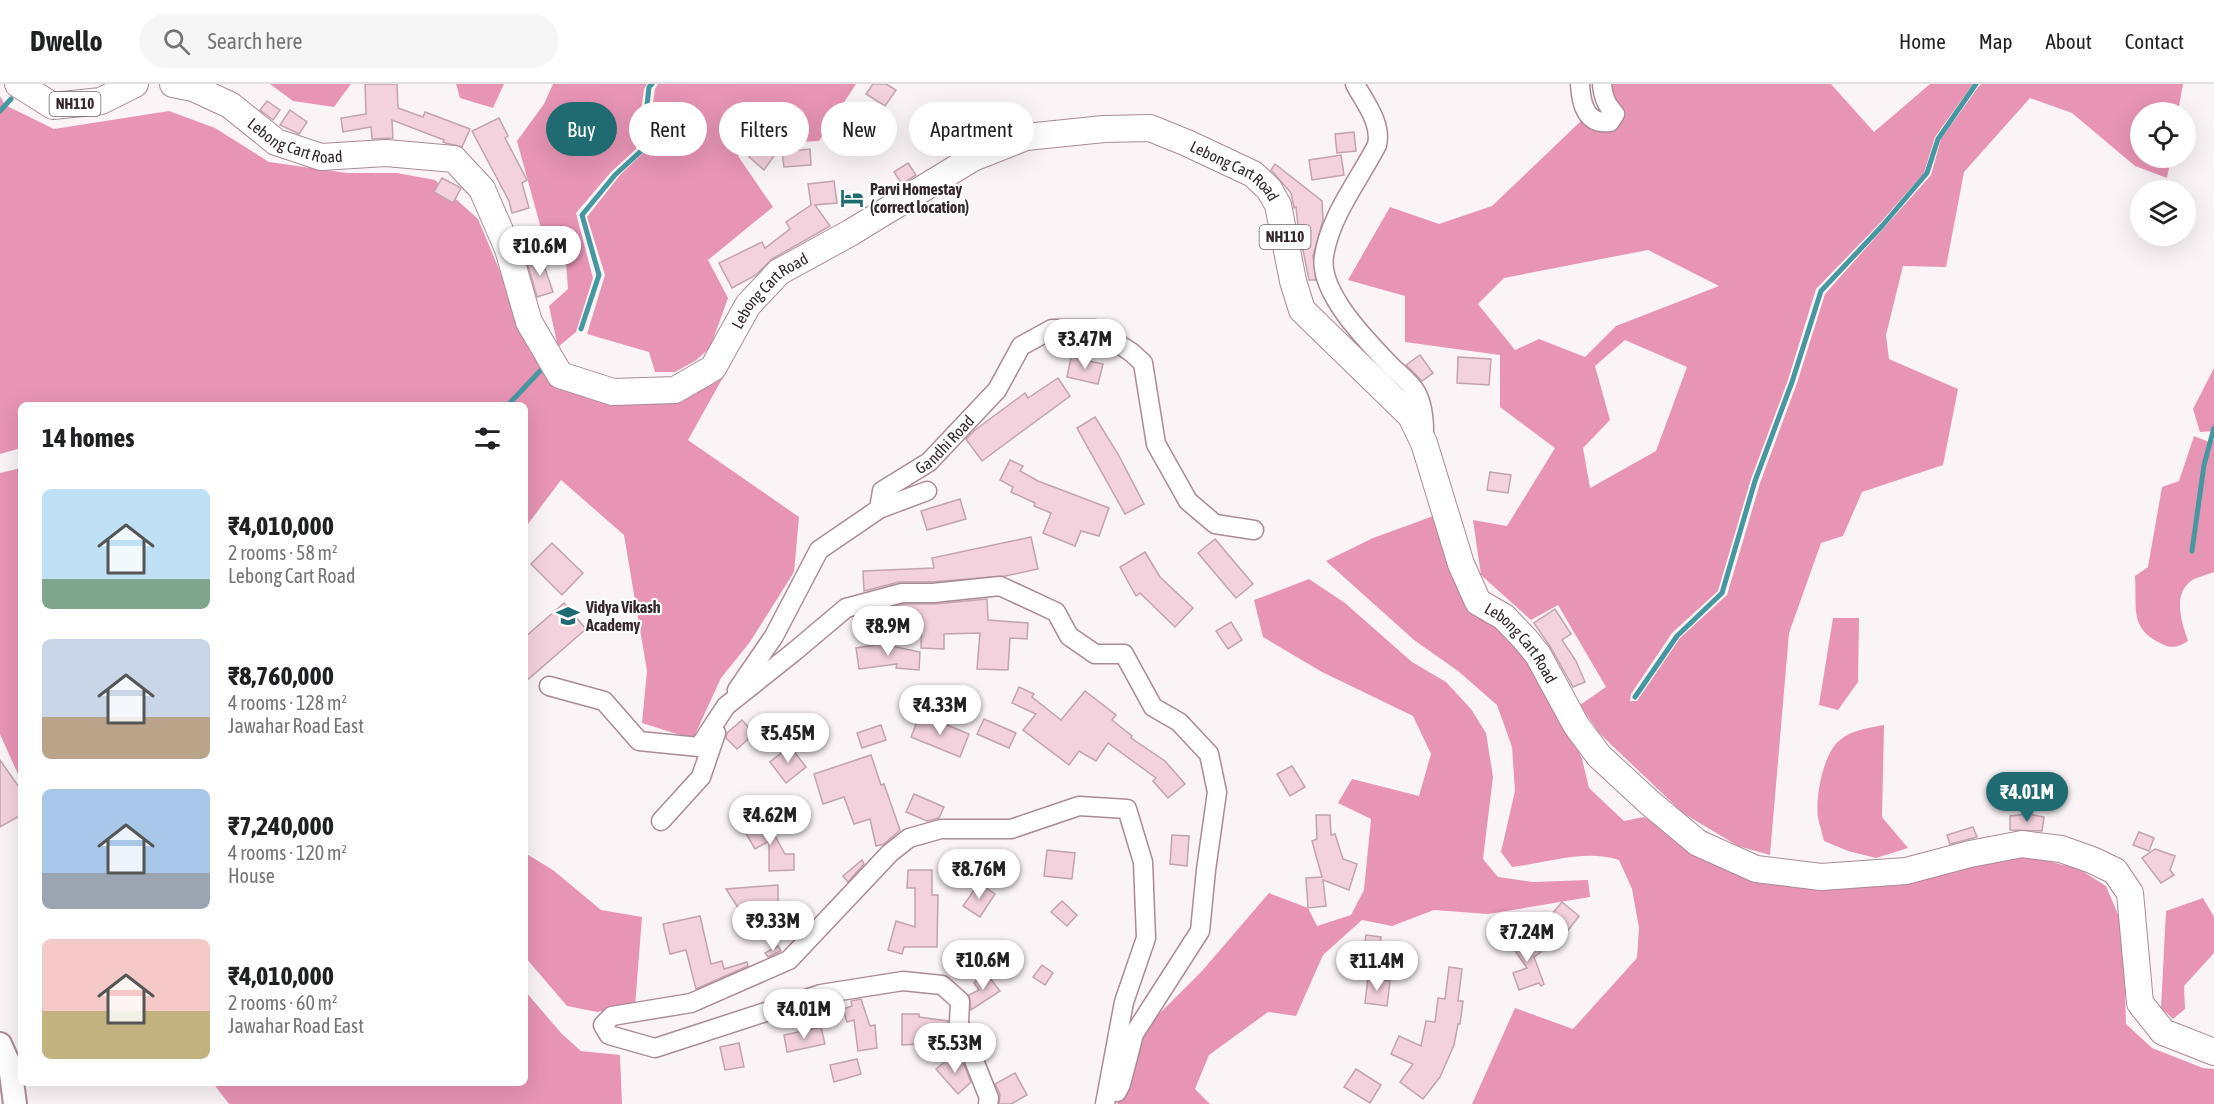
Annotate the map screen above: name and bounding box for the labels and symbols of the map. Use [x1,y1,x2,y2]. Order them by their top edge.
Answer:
road number: NH110 [50,92,100,116]
street label: Lebong Cart Road [244,114,343,166]
street label: Lebong Cart Road [1188,137,1283,204]
place label: Parvi Homestay (correct location) [870,180,969,216]
hotel icon: Parvi Homestay (correct location) [839,185,865,211]
road number: NH110 [1260,225,1310,249]
pin: ₹10.6M [491,226,589,277]
street label: Lebong Cart Road [728,249,811,332]
pin: ₹3.47M [1036,319,1134,370]
street label: Gandhi Road [912,411,978,477]
place label: Vidya Vikash Academy [585,598,661,634]
street label: Lebong Cart Road [1482,599,1561,686]
school or university icon: Vidya Vikash Academy [555,603,581,629]
pin: ₹8.9M [846,606,930,657]
pin: ₹4.33M [891,685,989,736]
pin: ₹5.45M [739,713,837,764]
pin: ₹4.01M [1978,772,2076,823]
pin: ₹4.62M [721,795,819,846]
pin: ₹8.76M [930,849,1028,900]
pin: ₹9.33M [724,901,822,952]
pin: ₹7.24M [1478,912,1576,963]
pin: ₹10.6M [934,940,1032,991]
pin: ₹11.4M [1328,941,1426,992]
pin: ₹4.01M [755,989,853,1040]
pin: ₹5.53M [906,1023,1004,1074]

